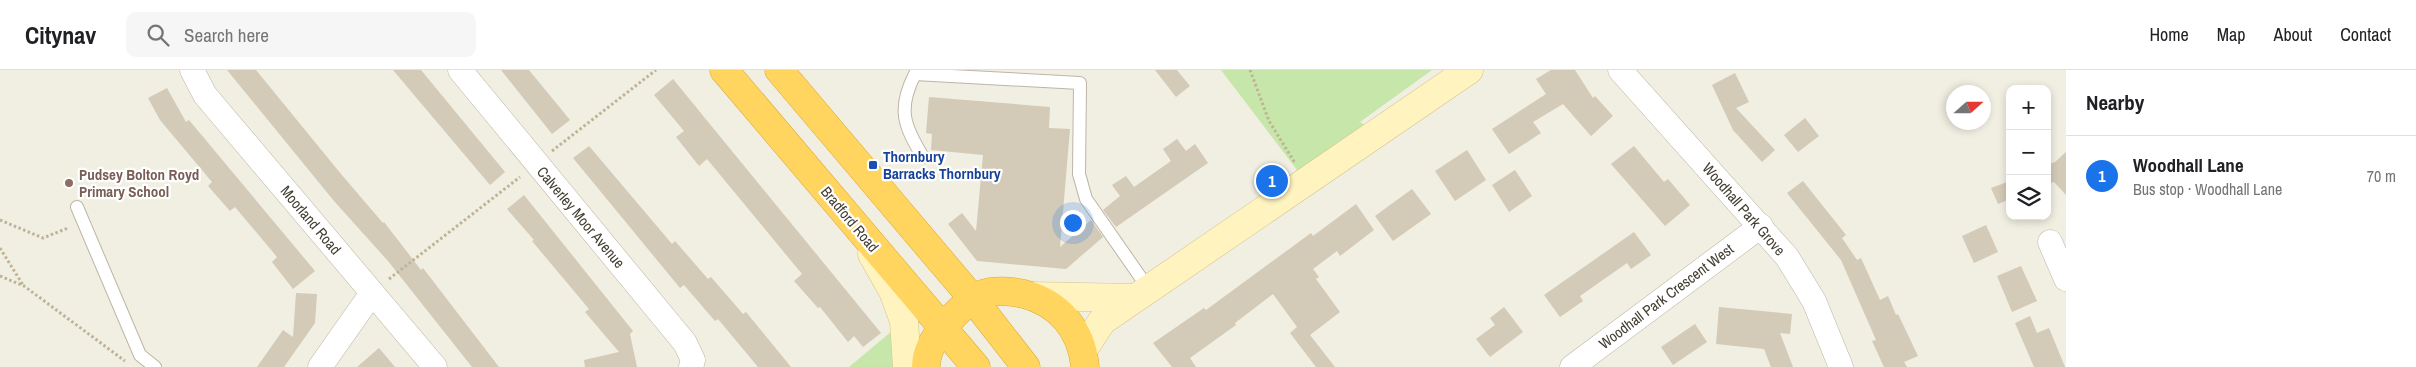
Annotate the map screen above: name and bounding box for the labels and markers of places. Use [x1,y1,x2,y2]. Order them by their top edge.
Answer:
place label: Thornbury Barracks Thornbury [883,146,1001,184]
marker: Thornbury Barracks Thornbury [867,159,879,171]
pin: 1 [1256,162,1288,200]
place label: Pudsey Bolton Royd Primary School [79,164,199,202]
marker: Pudsey Bolton Royd Primary School [63,177,75,189]

